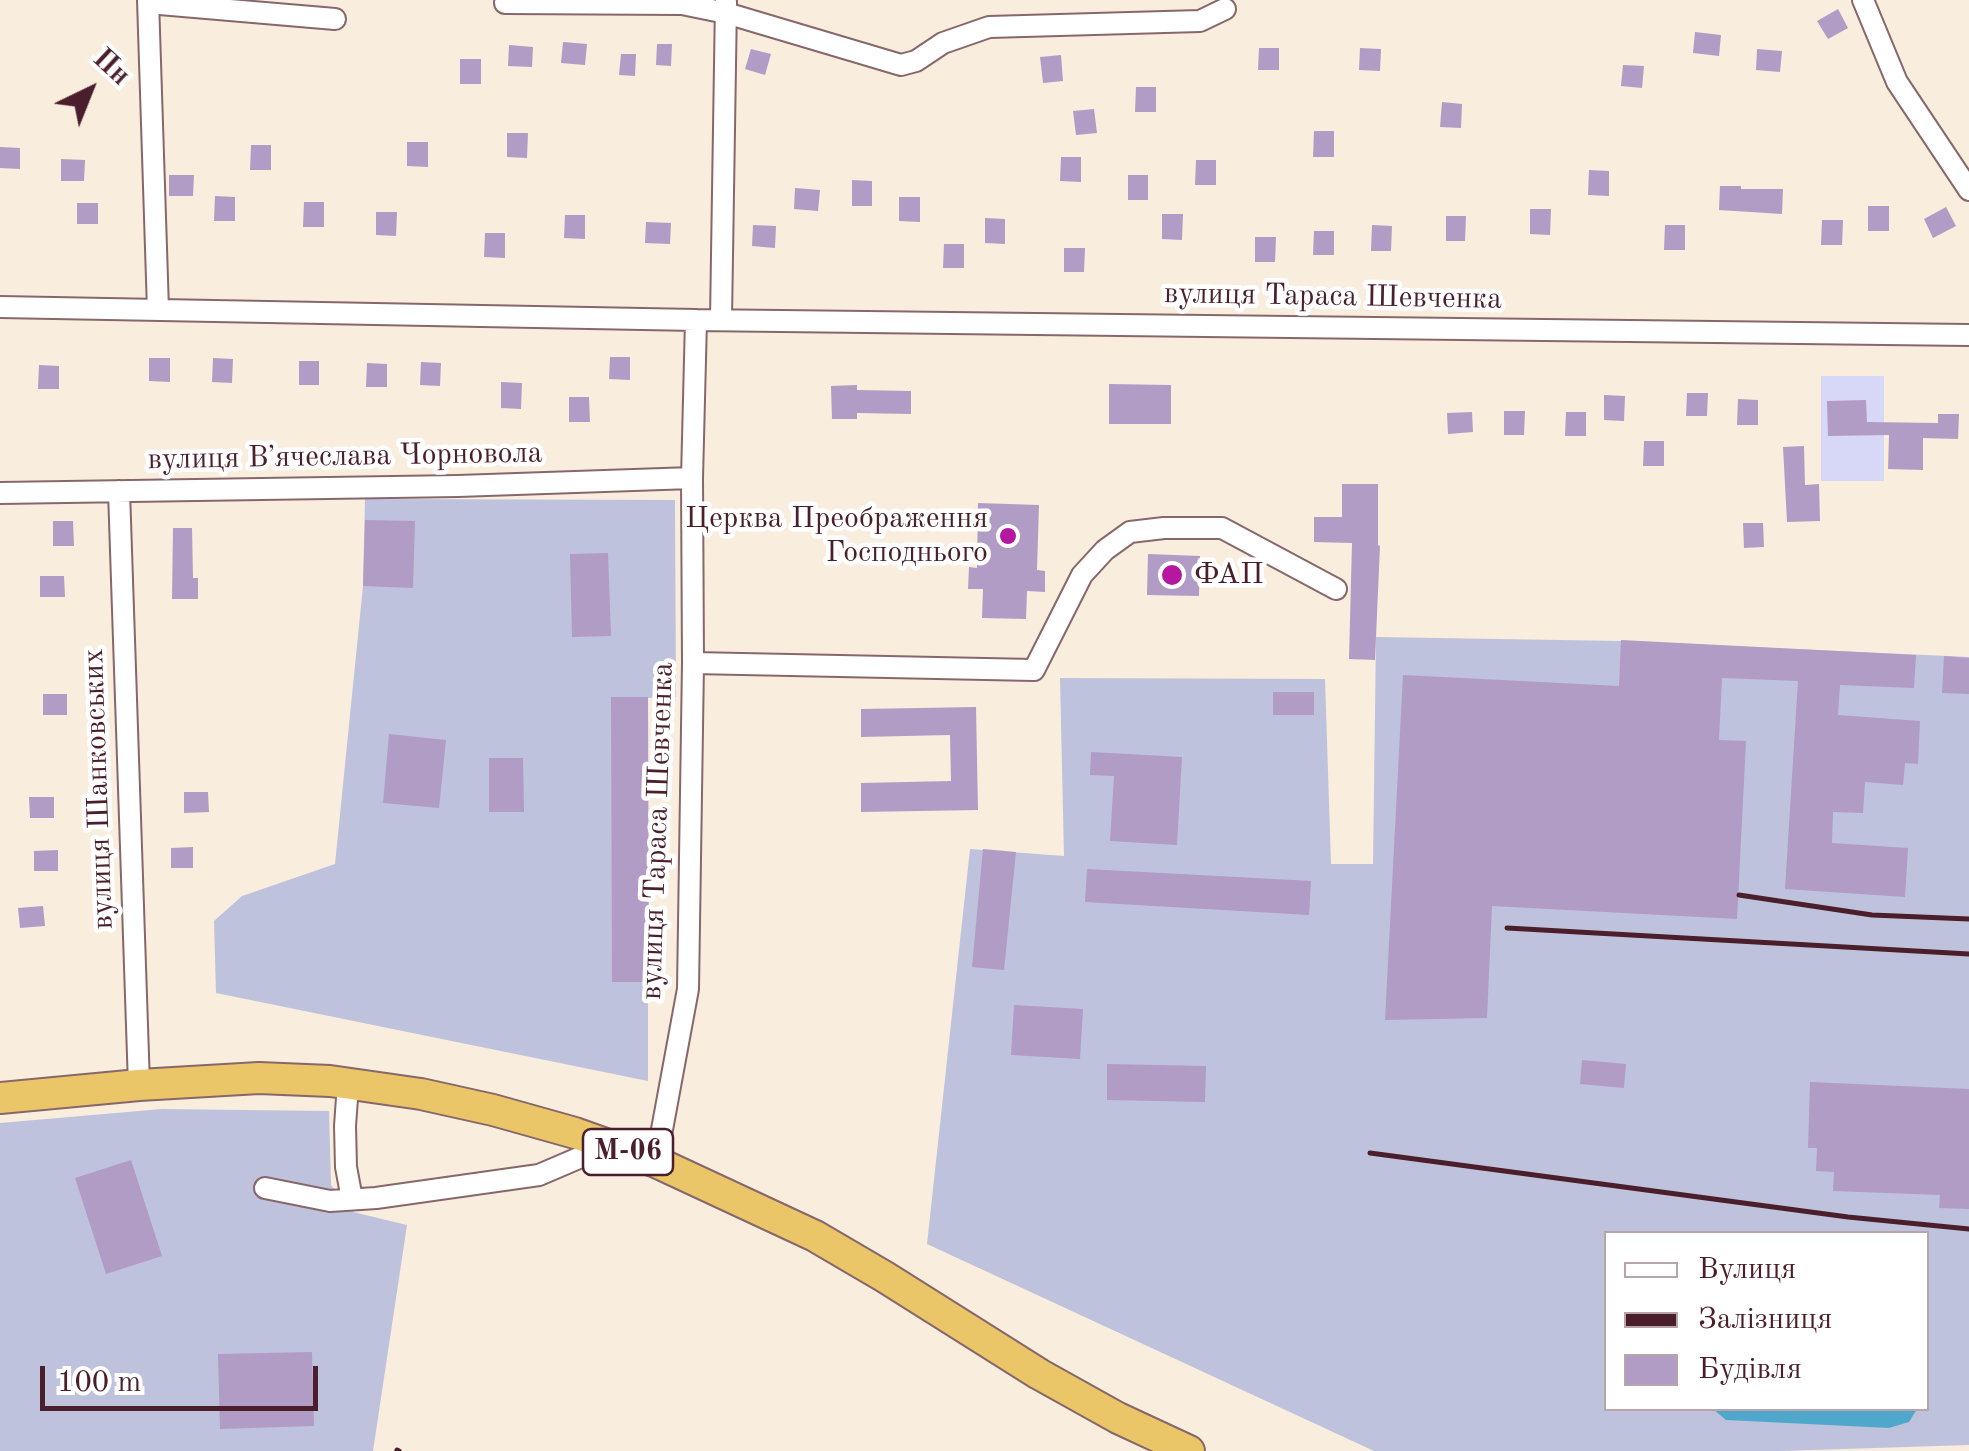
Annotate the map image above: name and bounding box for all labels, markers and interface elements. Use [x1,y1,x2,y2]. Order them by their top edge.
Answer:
north arrow [40,40,140,140]
text: Пн [87,45,134,91]
street label: вулиця Тараса Шевченка [1164,276,1502,318]
street label: вулиця Вʼячеслава Чорновола [147,436,543,478]
place label: Церква Преображення Господнього [685,501,988,572]
marker: Церква Преображення Господнього [997,525,1019,547]
place label: ФАП [1194,557,1264,593]
marker: ФАП [1159,562,1185,588]
street label: вулиця Шанковських [76,648,122,930]
street label: вулиця Тараса Шевченка [634,661,682,1001]
road number: М-06 [583,1129,673,1175]
legend [1604,1231,1929,1411]
text: Вулиця [1698,1255,1796,1285]
text: Залізниця [1698,1305,1832,1335]
scale bar [45,1346,322,1408]
text: Будівля [1698,1355,1802,1385]
text: 100 m [57,1368,141,1398]

